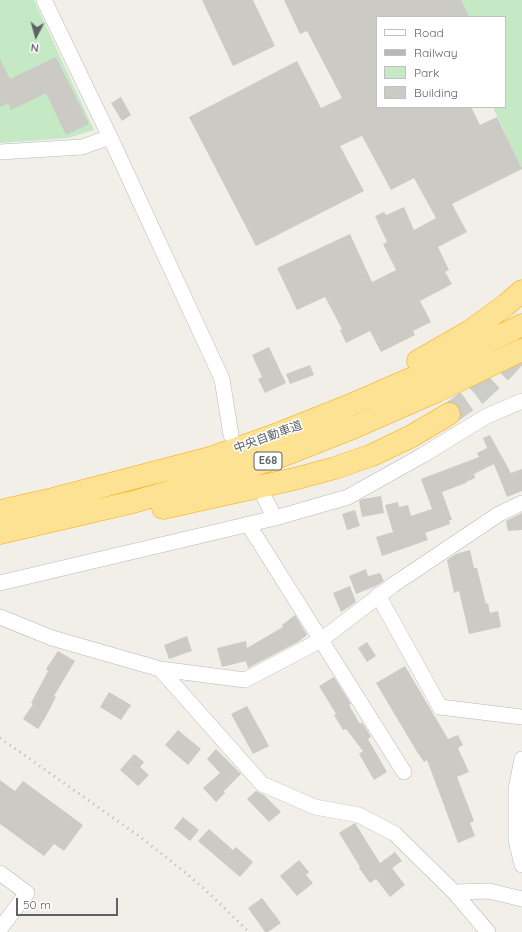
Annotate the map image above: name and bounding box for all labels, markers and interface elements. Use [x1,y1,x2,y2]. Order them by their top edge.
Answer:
north arrow [16,16,56,56]
legend [376,16,506,108]
text: Road [414,25,444,40]
text: N [30,41,40,55]
text: Railway [414,45,458,60]
text: Park [414,65,439,80]
text: Building [414,85,458,100]
street label: 中央自動車道 [232,418,304,456]
road number: E68 [254,452,282,470]
scale bar [18,890,120,916]
text: 50 m [23,897,51,912]

